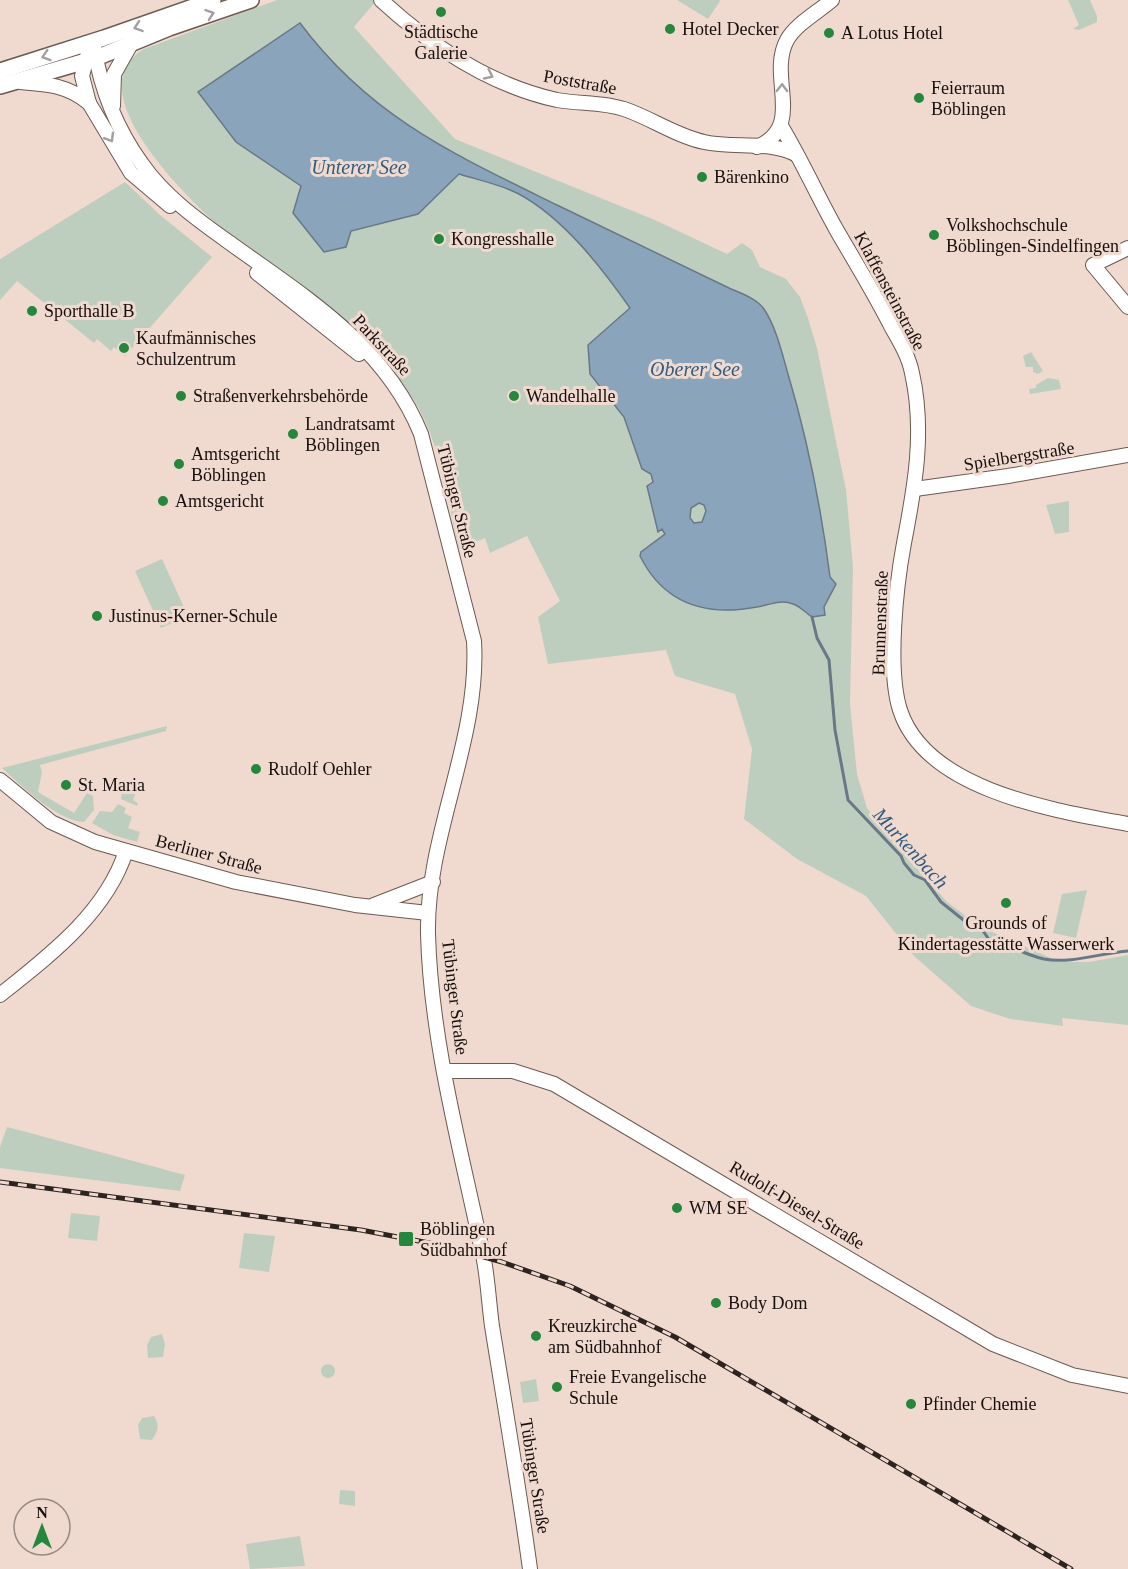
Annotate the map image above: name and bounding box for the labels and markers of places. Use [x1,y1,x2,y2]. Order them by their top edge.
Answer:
marker: Städtische Galerie [434,5,448,19]
place label: Hotel Decker [682,19,778,39]
place label: Städtische Galerie [404,22,478,63]
marker: Hotel Decker [663,22,677,36]
place label: A Lotus Hotel [841,23,943,43]
marker: A Lotus Hotel [822,26,836,40]
place label: Feierraum Böblingen [931,78,1006,119]
marker: Feierraum Böblingen [912,91,926,105]
place label: Bärenkino [714,167,789,187]
marker: Bärenkino [695,170,709,184]
place label: Volkshochschule Böblingen-Sindelfingen [946,215,1119,256]
marker: Volkshochschule Böblingen-Sindelfingen [927,228,941,242]
place label: Kongresshalle [451,229,554,249]
marker: Kongresshalle [432,232,446,246]
place label: Sporthalle B [44,301,135,321]
marker: Sporthalle B [25,304,39,318]
place label: Kaufmännisches Schulzentrum [136,328,256,369]
marker: Kaufmännisches Schulzentrum [117,341,131,355]
place label: Straßenverkehrsbehörde [193,386,368,406]
place label: Wandelhalle [526,386,616,406]
marker: Straßenverkehrsbehörde [174,389,188,403]
marker: Wandelhalle [507,389,521,403]
place label: Landratsamt Böblingen [305,414,395,455]
marker: Landratsamt Böblingen [286,427,300,441]
place label: Amtsgericht Böblingen [191,444,280,485]
marker: Amtsgericht Böblingen [172,457,186,471]
place label: Amtsgericht [175,491,264,511]
marker: Amtsgericht [156,494,170,508]
place label: Justinus-Kerner-Schule [109,606,278,626]
marker: Justinus-Kerner-Schule [90,609,104,623]
place label: Rudolf Oehler [268,759,371,779]
marker: Rudolf Oehler [249,762,263,776]
place label: St. Maria [78,775,145,795]
marker: St. Maria [59,778,73,792]
marker: Grounds of Kindertagesstätte Wasserwerk [999,896,1013,910]
place label: Grounds of Kindertagesstätte Wasserwerk [898,913,1114,954]
place label: WM SE [689,1198,748,1218]
marker: WM SE [670,1201,684,1215]
place label: Böblingen Südbahnhof [420,1219,507,1260]
marker: Böblingen Südbahnhof [397,1230,415,1248]
place label: Body Dom [728,1293,808,1313]
marker: Body Dom [709,1296,723,1310]
place label: Kreuzkirche am Südbahnhof [548,1316,661,1357]
marker: Kreuzkirche am Südbahnhof [529,1329,543,1343]
place label: Freie Evangelische Schule [569,1367,706,1408]
marker: Freie Evangelische Schule [550,1380,564,1394]
place label: Pfinder Chemie [923,1394,1036,1414]
marker: Pfinder Chemie [904,1397,918,1411]

